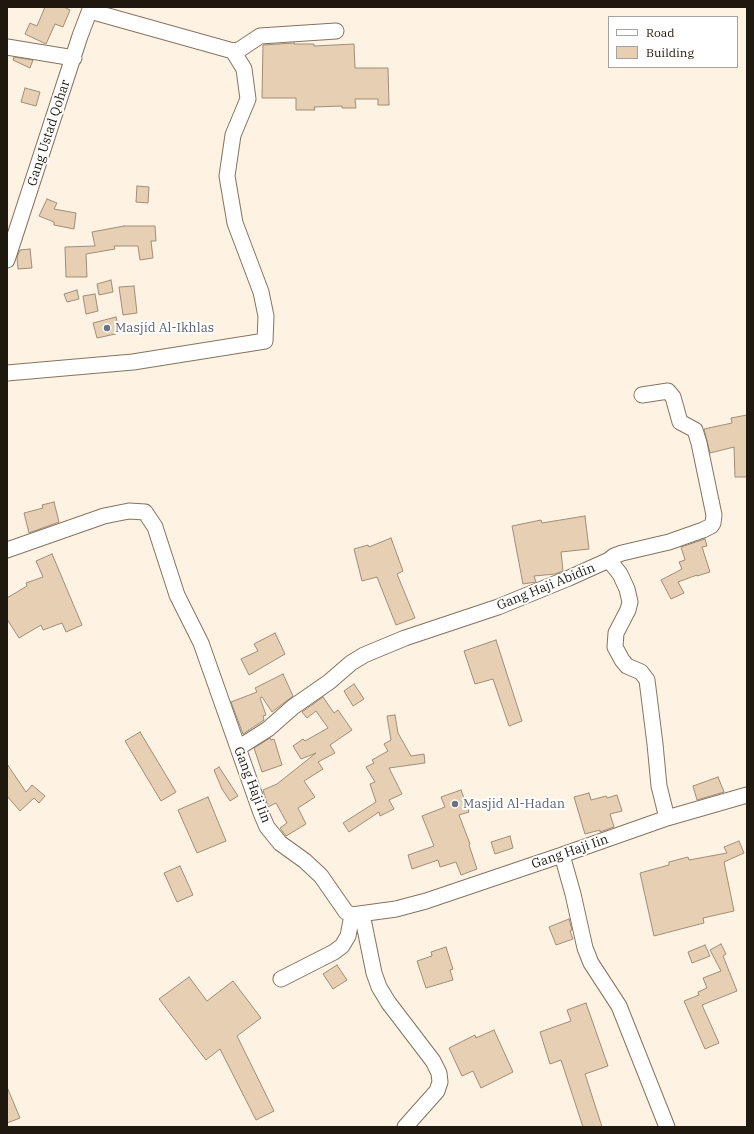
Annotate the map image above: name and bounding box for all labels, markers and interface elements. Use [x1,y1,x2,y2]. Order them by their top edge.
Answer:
legend [608,16,738,68]
text: Road [646,25,675,40]
text: Building [646,45,694,60]
street label: Gang Ustad Qohar [24,78,74,188]
place label: Masjid Al-Ikhlas [115,320,214,336]
marker: Masjid Al-Ikhlas [102,323,112,333]
street label: Gang Haji Abidin [495,560,597,614]
street label: Gang Haji Iin [230,745,274,825]
place label: Masjid Al-Hadan [463,796,565,812]
marker: Masjid Al-Hadan [450,799,460,809]
street label: Gang Haji Iin [530,832,610,872]

